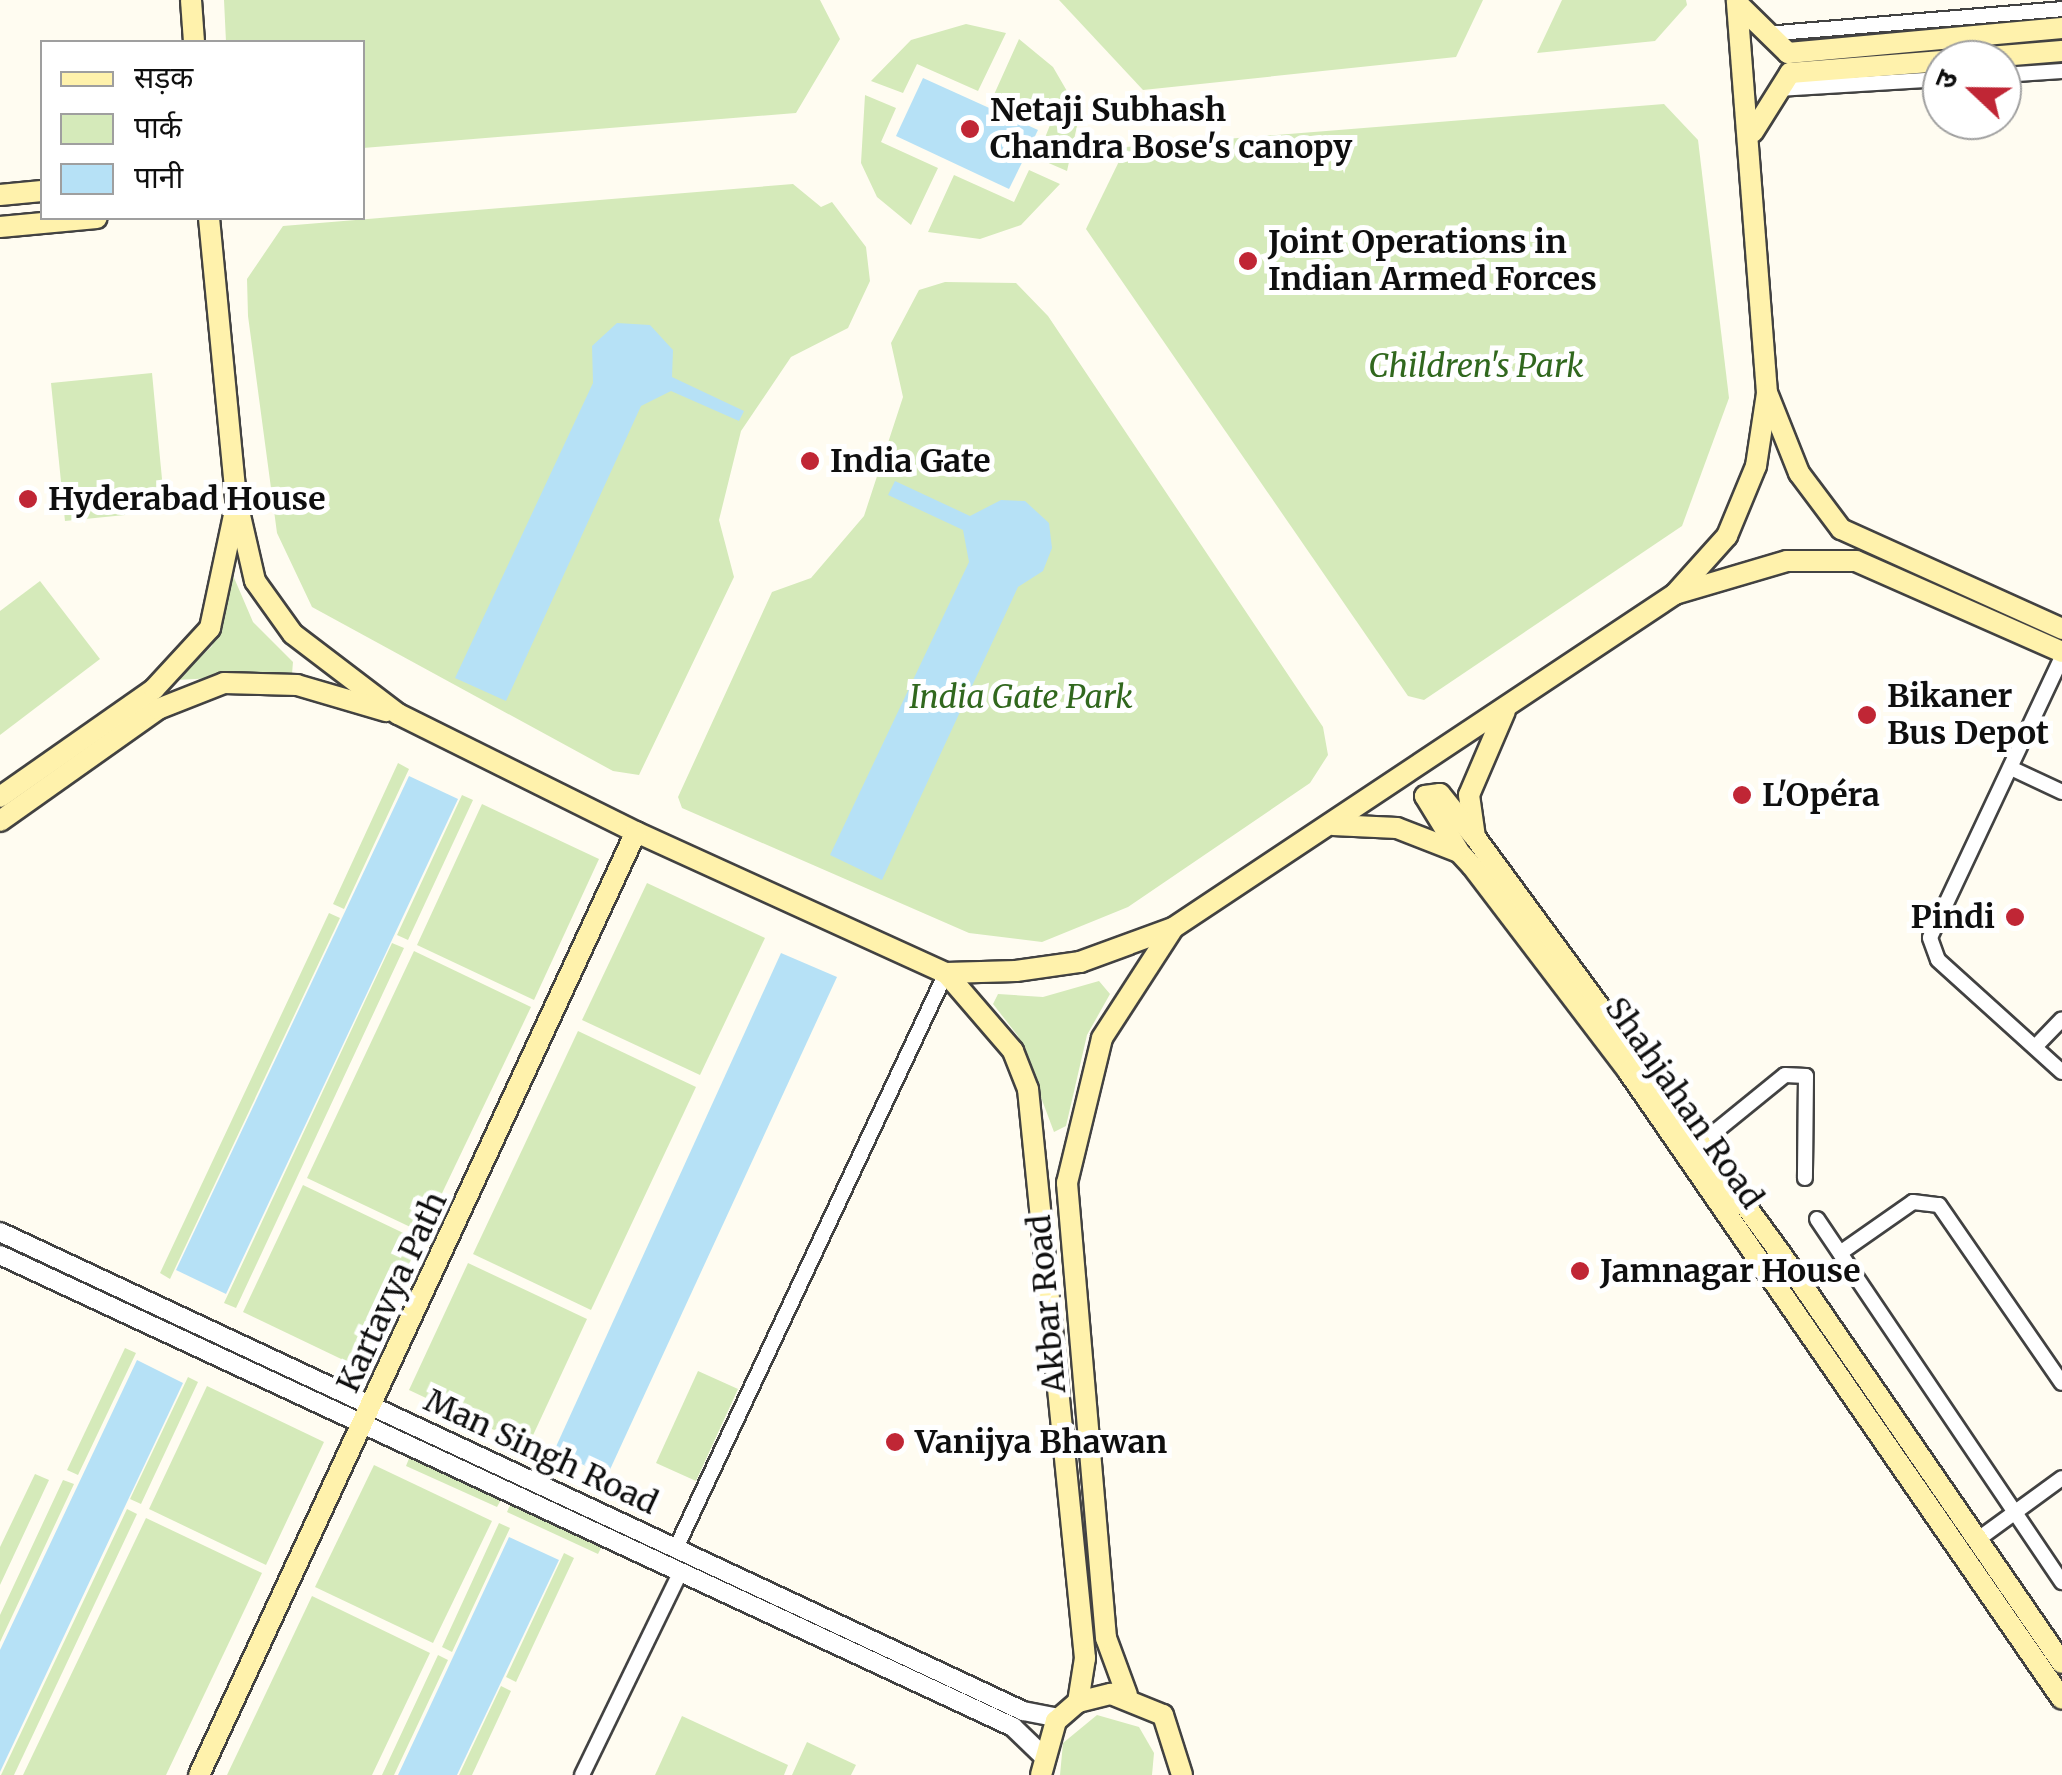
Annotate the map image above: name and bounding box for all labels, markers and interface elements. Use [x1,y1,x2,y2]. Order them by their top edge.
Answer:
legend [40,40,365,220]
north arrow [1922,40,2022,140]
text: सड़क [134,58,193,96]
text: उ [1926,65,1966,94]
place label: Netaji Subhash Chandra Bose's canopy [990,92,1352,167]
text: पार्क [134,108,182,146]
marker: Netaji Subhash Chandra Bose's canopy [959,118,981,140]
text: पानी [134,158,183,196]
place label: Joint Operations in Indian Armed Forces [1268,224,1597,299]
marker: Joint Operations in Indian Armed Forces [1237,250,1259,272]
park label: Children's Park [1368,347,1584,385]
place label: India Gate [830,442,990,480]
marker: India Gate [799,450,821,472]
place label: Hyderabad House [48,480,325,518]
marker: Hyderabad House [17,488,39,510]
park label: India Gate Park [909,678,1133,716]
place label: Bikaner Bus Depot [1887,678,2049,753]
marker: Bikaner Bus Depot [1856,704,1878,726]
place label: L'Opéra [1762,776,1880,814]
marker: L'Opéra [1731,784,1753,806]
place label: Pindi [1911,898,1995,936]
marker: Pindi [2004,906,2026,928]
street label: Shahjahan Road [1597,990,1771,1216]
street label: Kartavya Path [329,1186,455,1398]
street label: Akbar Road [1020,1213,1074,1395]
place label: Jamnagar House [1600,1252,1860,1290]
marker: Jamnagar House [1569,1260,1591,1282]
street label: Man Singh Road [418,1381,664,1523]
place label: Vanijya Bhawan [915,1423,1167,1461]
marker: Vanijya Bhawan [884,1431,906,1453]

